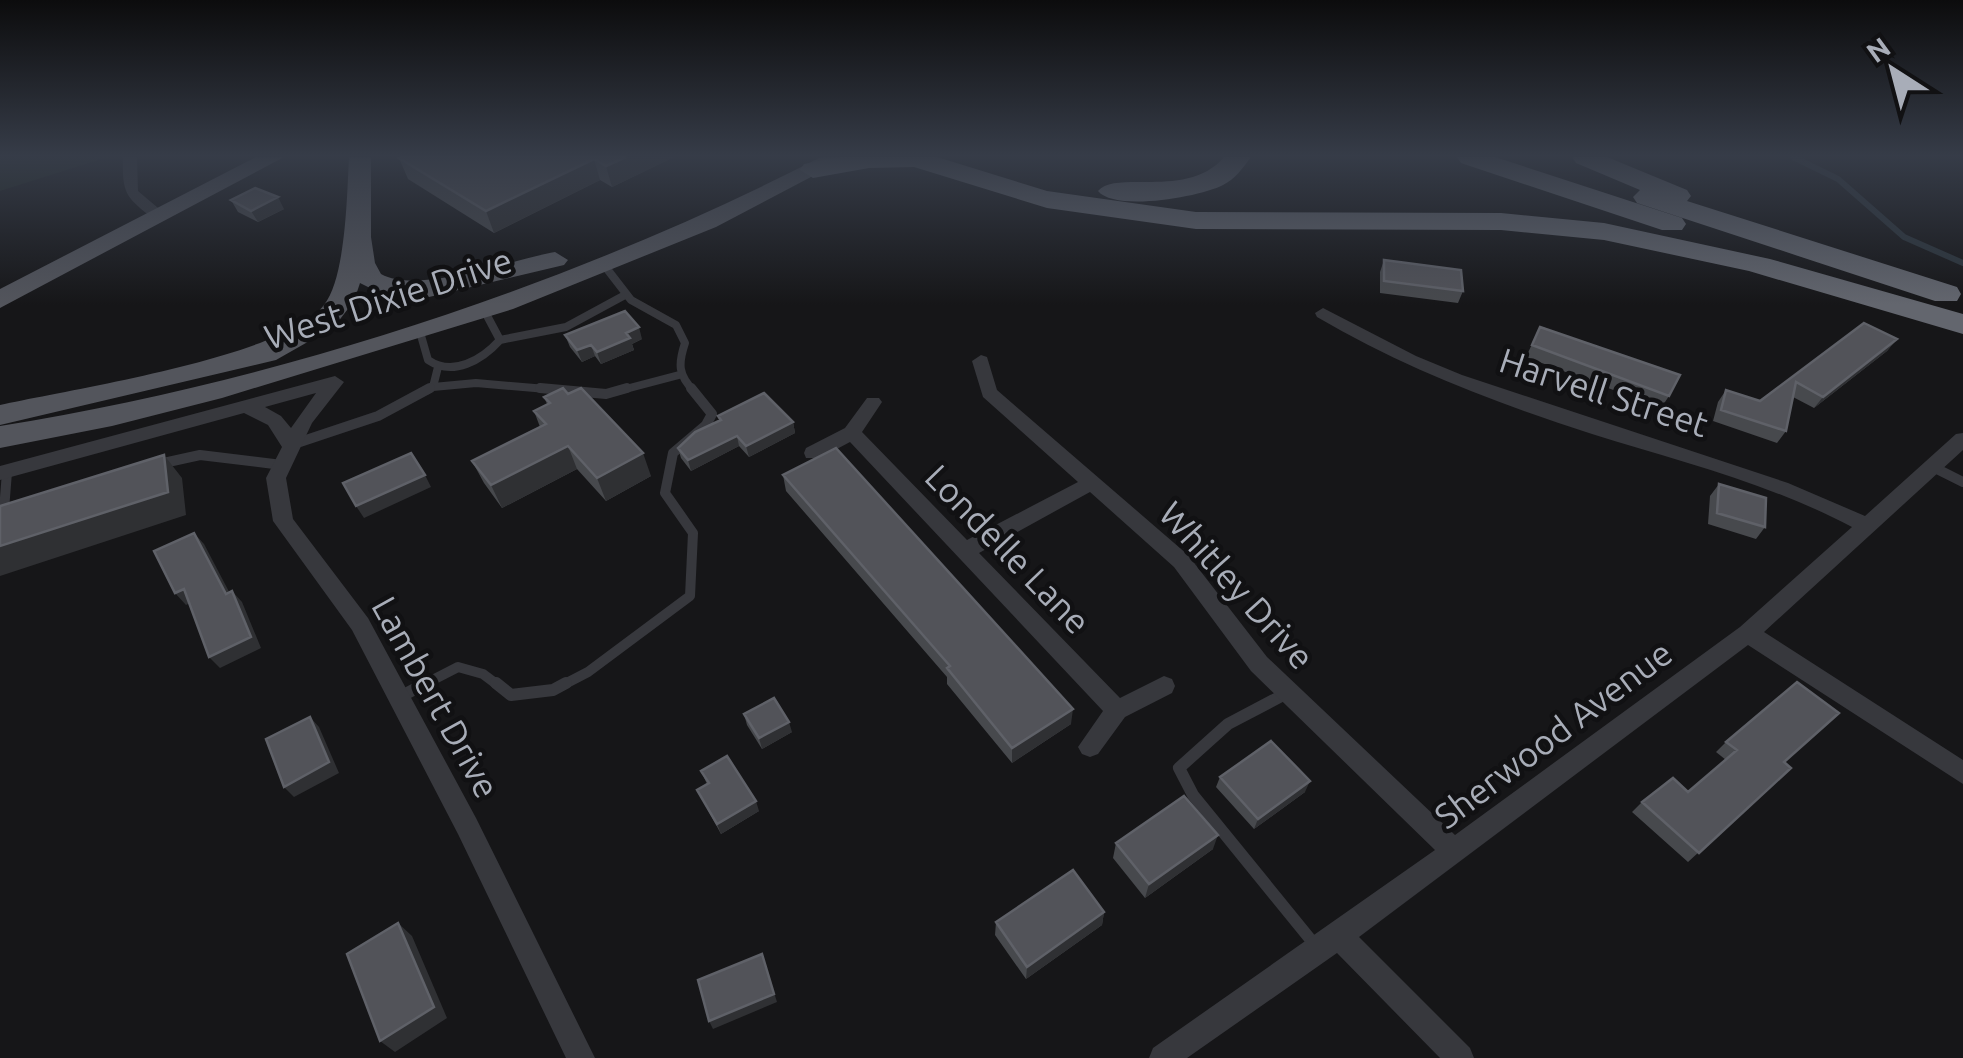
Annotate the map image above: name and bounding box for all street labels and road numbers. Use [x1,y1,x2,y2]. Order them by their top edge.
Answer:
street label: West Dixie Drive [259,239,517,357]
street label: Harvell Street [1495,339,1714,445]
street label: Londelle Lane [918,456,1098,642]
street label: Whitley Drive [1152,493,1322,677]
street label: Lambert Drive [364,590,508,804]
street label: Sherwood Avenue [1427,632,1679,836]

